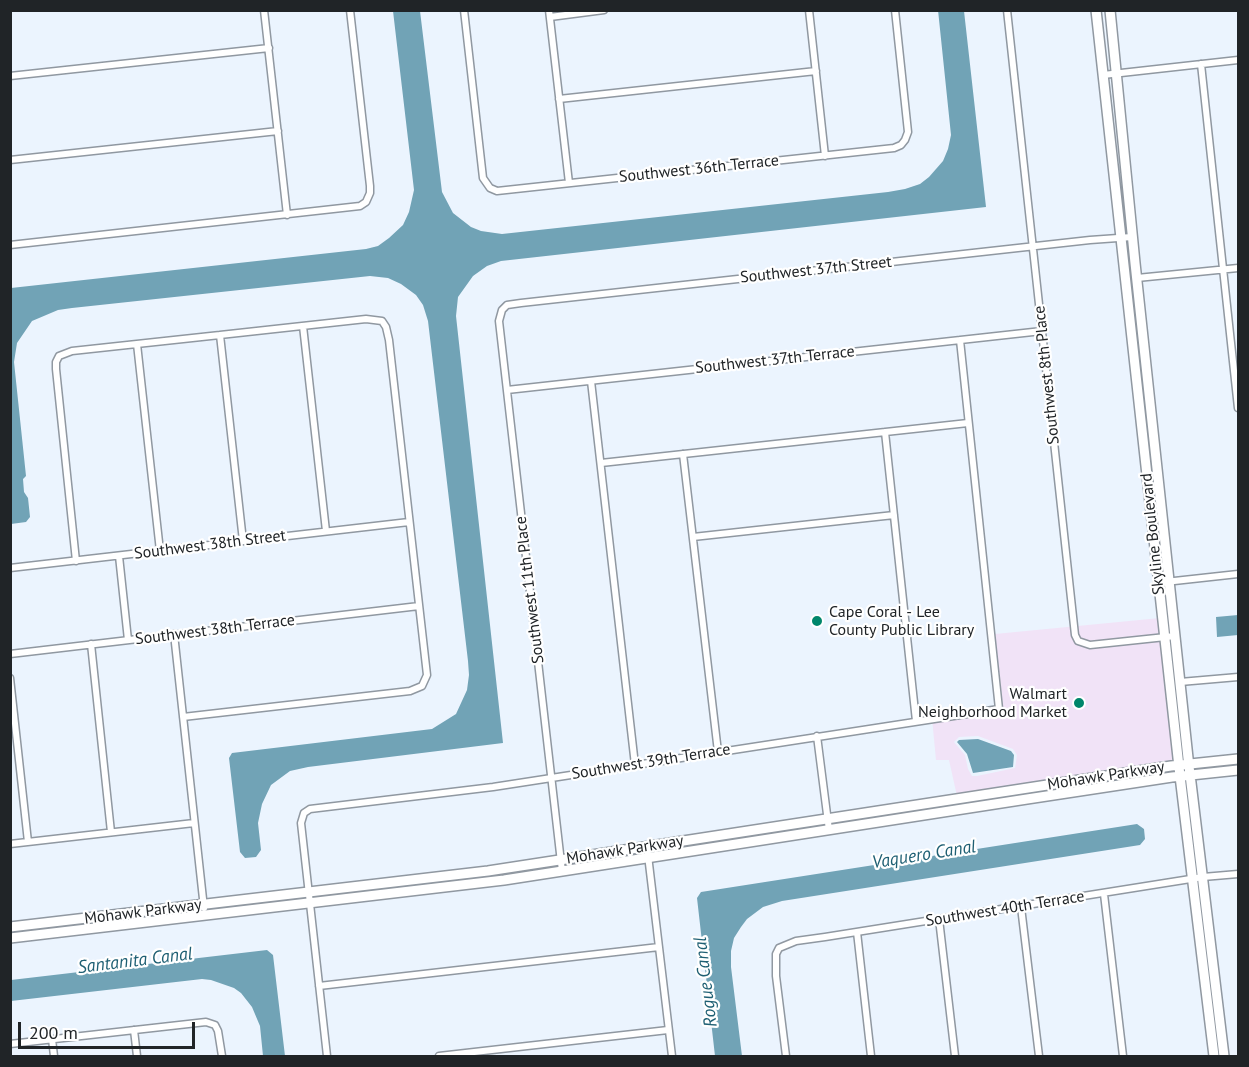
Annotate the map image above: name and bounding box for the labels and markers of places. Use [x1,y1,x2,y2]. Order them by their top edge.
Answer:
place label: Cape Coral - Lee County Public Library [829,602,974,640]
marker: Cape Coral - Lee County Public Library [810,614,824,628]
place label: Walmart Neighborhood Market [918,684,1067,722]
marker: Walmart Neighborhood Market [1072,696,1086,710]

